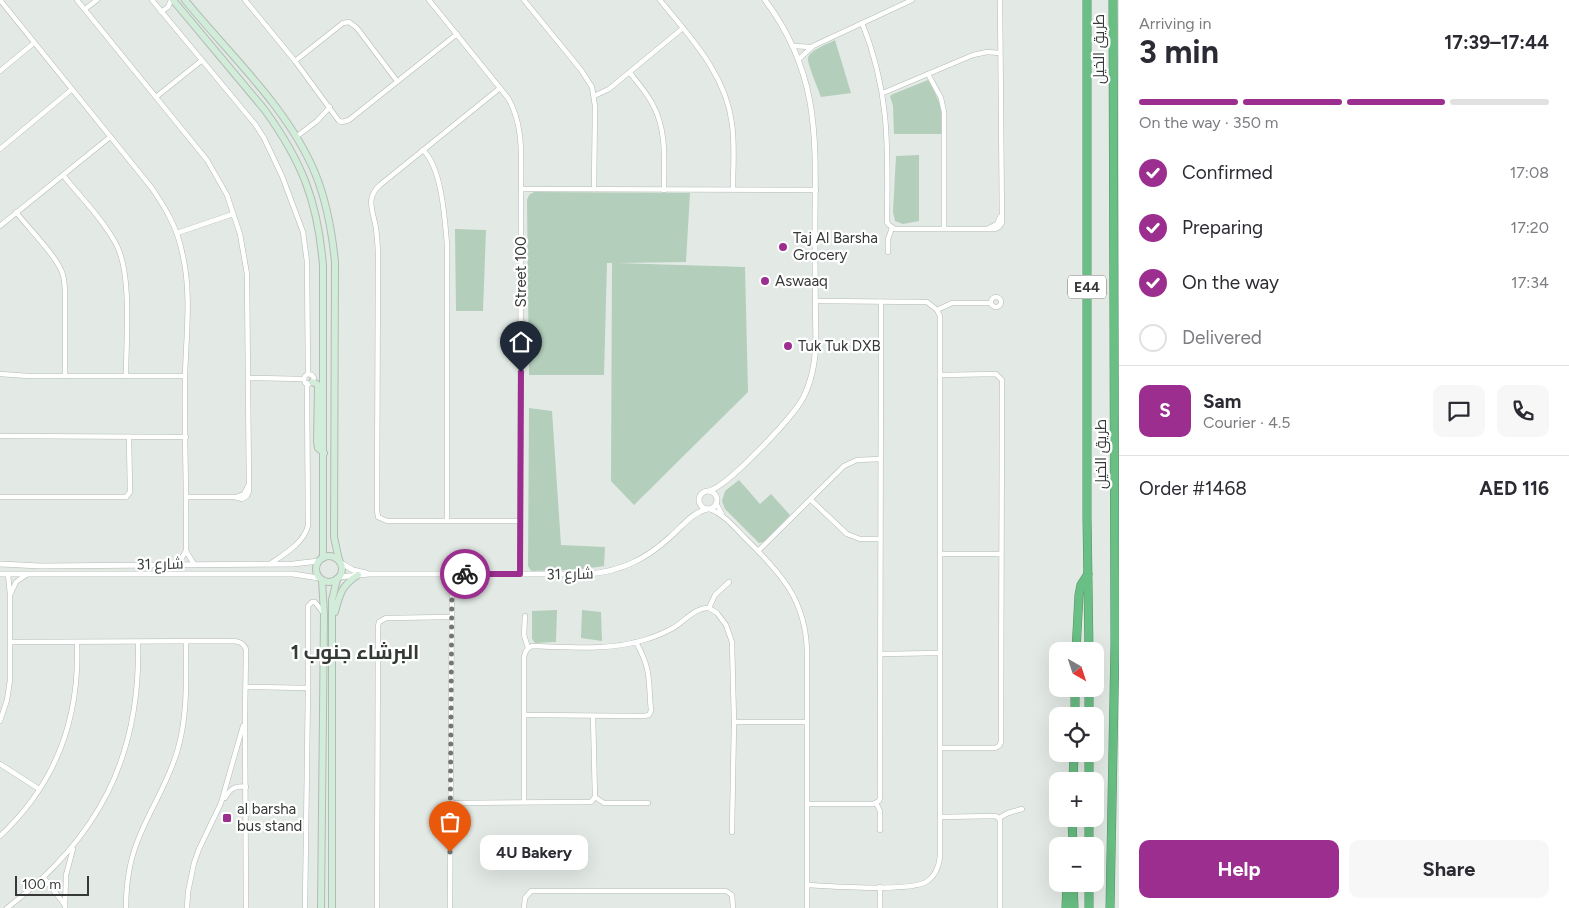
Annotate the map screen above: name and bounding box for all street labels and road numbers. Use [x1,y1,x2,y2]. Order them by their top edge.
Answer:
street label: طريق الخيل [1090,14,1109,84]
street label: Street 100 [512,236,530,308]
road number: E44 [1068,276,1106,298]
street label: طريق الخيل [1092,419,1111,489]
street label: شارع 31 [136,555,184,575]
street label: شارع 31 [546,565,594,585]

